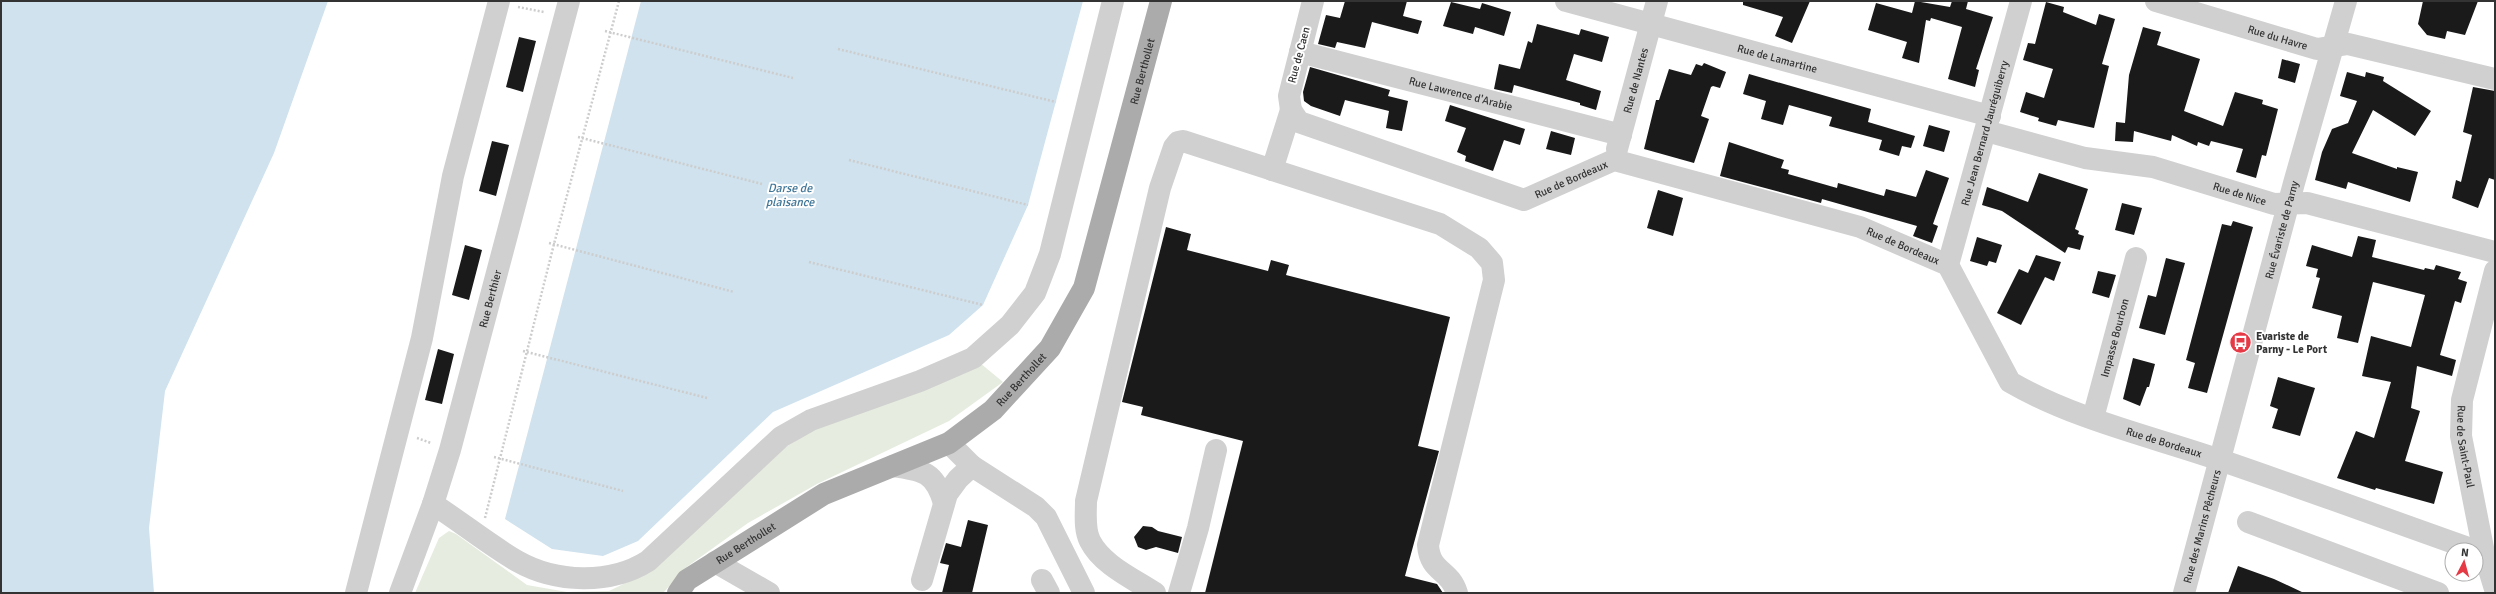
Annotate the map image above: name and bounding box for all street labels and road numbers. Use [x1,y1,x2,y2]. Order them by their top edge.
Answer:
street label: Rue du Havre [2246,22,2309,52]
street label: Rue de Caen [1285,25,1313,85]
street label: Rue Berthollet [1127,37,1157,106]
street label: Rue de Lamartine [1736,41,1819,75]
street label: Rue de Nantes [1620,46,1651,115]
street label: Rue Jean Bernard Jauréguiberry [1958,58,2011,207]
street label: Rue Lawrence d'Arabie [1408,74,1514,113]
street label: Rue de Bordeaux [1532,157,1609,201]
street label: Rue de Nice [2212,179,2268,208]
street label: Rue Évariste de Parny [2262,179,2301,280]
street label: Rue de Bordeaux [1864,224,1942,267]
street label: Rue Berthier [476,268,504,329]
street label: Impasse Bourbon [2098,297,2131,379]
street label: Rue Berthollet [993,350,1049,409]
street label: Rue de Saint-Paul [2454,405,2478,489]
street label: Rue de Bordeaux [2125,424,2203,460]
street label: Rue des Marins Pêcheurs [2180,468,2223,585]
street label: Rue Berthollet [713,520,778,567]

